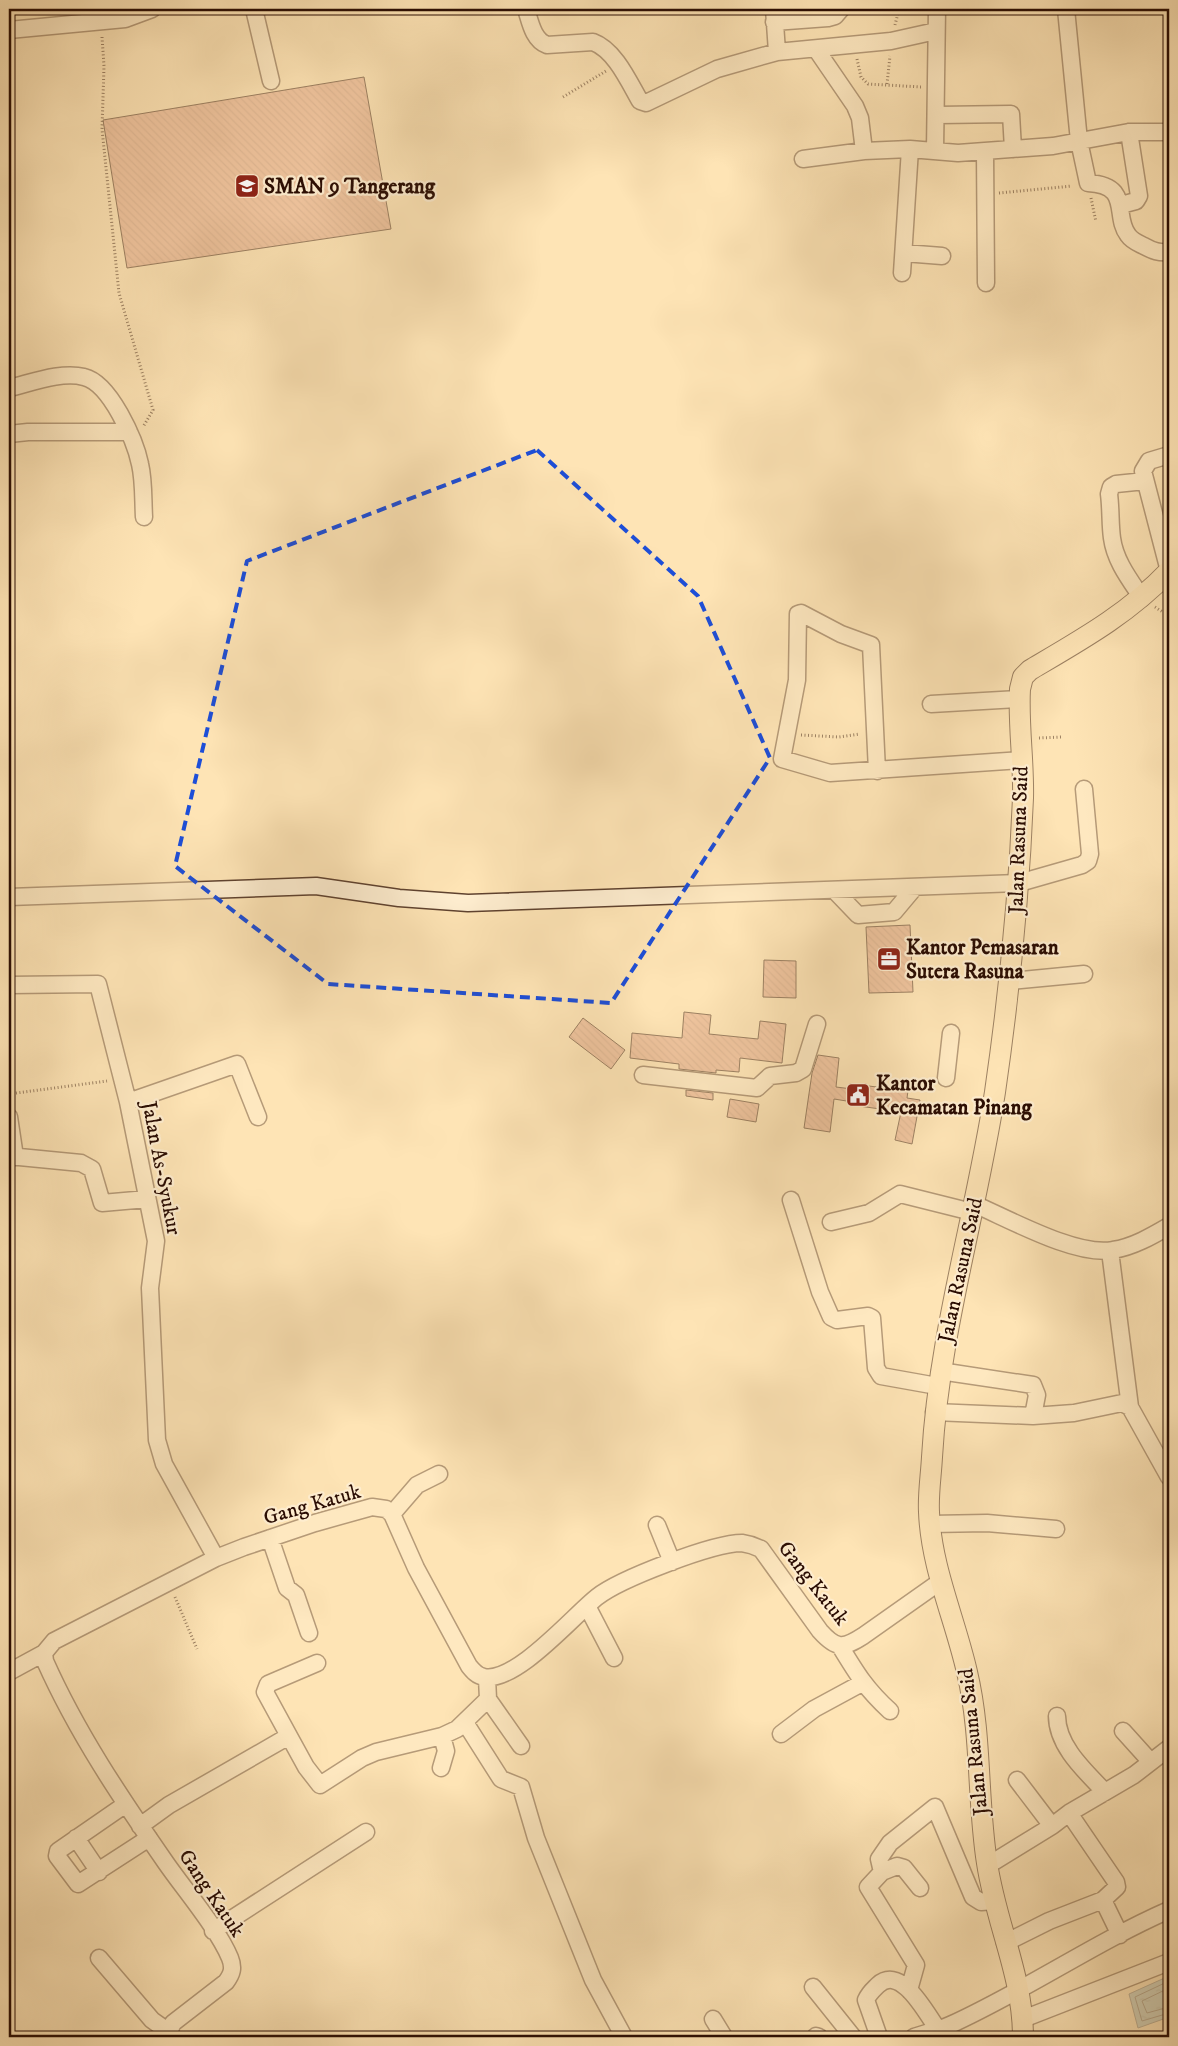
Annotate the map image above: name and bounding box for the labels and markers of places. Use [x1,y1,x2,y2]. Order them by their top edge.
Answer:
school or university icon: SMAN 9 Tangerang [234,173,260,199]
place label: SMAN 9 Tangerang [264,174,436,200]
place label: Kantor Pemasaran Sutera Rasuna [906,935,1060,985]
office icon: Kantor Pemasaran Sutera Rasuna [876,946,902,972]
place label: Kantor Kecamatan Pinang [876,1071,1032,1121]
public building icon: Kantor Kecamatan Pinang [845,1082,871,1108]

